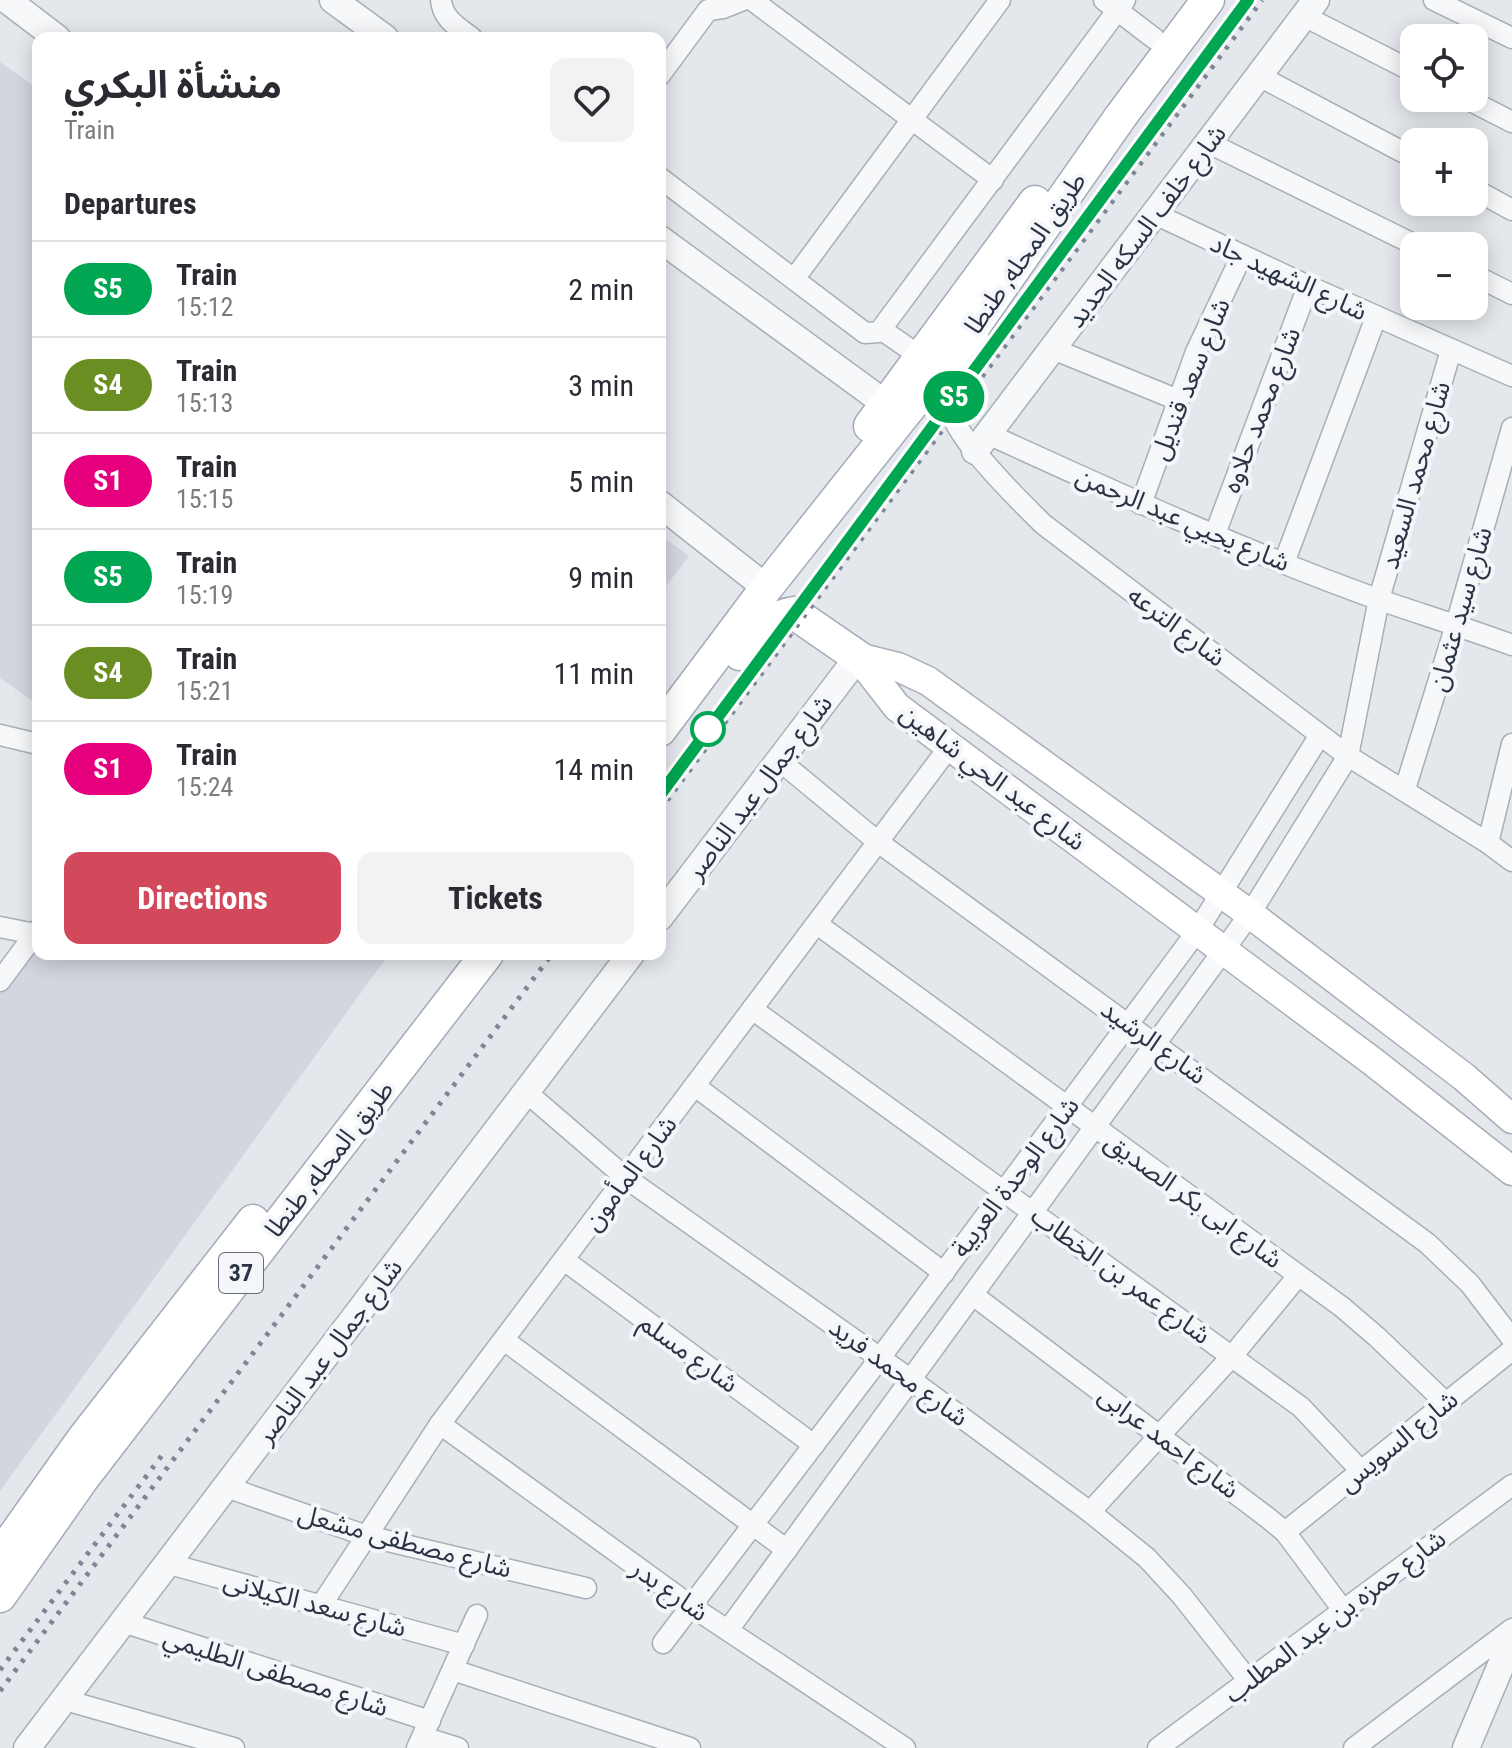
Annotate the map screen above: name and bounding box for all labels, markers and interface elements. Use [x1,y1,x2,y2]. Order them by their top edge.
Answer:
map controls [1400,24,1488,320]
button: locate [1400,24,1488,112]
button: heart [550,58,634,142]
text: منشأة البكري [64,63,282,107]
text: Train [64,115,115,145]
street label: شارع خلف السكه الحديد [1060,119,1235,336]
button: + [1400,128,1488,216]
street label: طريق المحله, طنطا [958,166,1093,340]
text: Departures [64,186,197,221]
street label: شارع الشهيد جاد [1204,228,1372,330]
button: − [1400,232,1488,320]
text: Train [176,257,237,292]
text: S5 [93,272,123,305]
text: 2 min [568,272,634,307]
text: 15:12 [176,292,233,322]
street label: شارع سعد قنديل [1144,294,1240,466]
street label: شارع محمد حلاوه [1216,323,1310,498]
text: Train [176,353,237,388]
text: S4 [93,368,123,401]
text: 3 min [568,368,634,403]
line badge: S5 [918,371,990,423]
street label: شارع محمد السعيد [1374,378,1460,573]
text: S5 [939,380,969,413]
text: 15:13 [176,388,233,418]
text: Train [176,449,237,484]
street label: شارع يحيي عبد الرحمن [1070,460,1294,582]
text: S1 [93,464,123,497]
text: 5 min [568,464,634,499]
text: 15:15 [176,484,233,514]
street label: شارع سيد عثمان [1422,523,1502,696]
text: Train [176,545,237,580]
text: S5 [93,560,123,593]
text: 9 min [568,560,634,595]
text: 15:19 [176,580,233,610]
street label: شارع الترعه [1120,580,1232,676]
text: Train [176,641,237,676]
text: S4 [93,656,123,689]
text: 11 min [553,656,634,691]
text: 15:21 [176,676,233,706]
street label: شارع جمال عبد الناصر [679,689,841,889]
street label: شارع عبد الحي شاهين [891,697,1092,861]
unlabelled marker [691,712,725,746]
text: Train [176,737,237,772]
text: S1 [93,752,123,785]
text: 14 min [553,752,634,787]
text: 15:24 [176,772,233,802]
button: Directions [64,852,341,944]
button: Tickets [357,852,634,944]
street label: شارع الرشيد [1093,994,1213,1094]
street label: طريق المحله, طنطا [259,1075,400,1244]
street label: شارع الوحدة العربية [945,1091,1088,1265]
street label: شارع المأمون [576,1109,686,1239]
street label: شارع ابى بكر الصديق [1097,1126,1288,1278]
street label: شارع عمر بن الخطاب [1023,1200,1217,1353]
road number: 37 [219,1253,263,1293]
street label: شارع جمال عبد الناصر [249,1253,411,1453]
street label: شارع مسلم [631,1307,744,1403]
street label: شارع محمد فريد [821,1312,974,1436]
street label: شارع احمد عرابى [1090,1379,1245,1508]
street label: شارع السويس [1332,1384,1466,1501]
street label: شارع مصطفى مشعل [294,1498,515,1588]
street label: شارع حمزه بن عبد المطلب [1219,1523,1454,1712]
street label: شارع بدر [623,1552,714,1631]
street label: شارع سعد الكيلانى [219,1565,410,1647]
street label: شارع مصطفى الطليمي [158,1622,392,1727]

